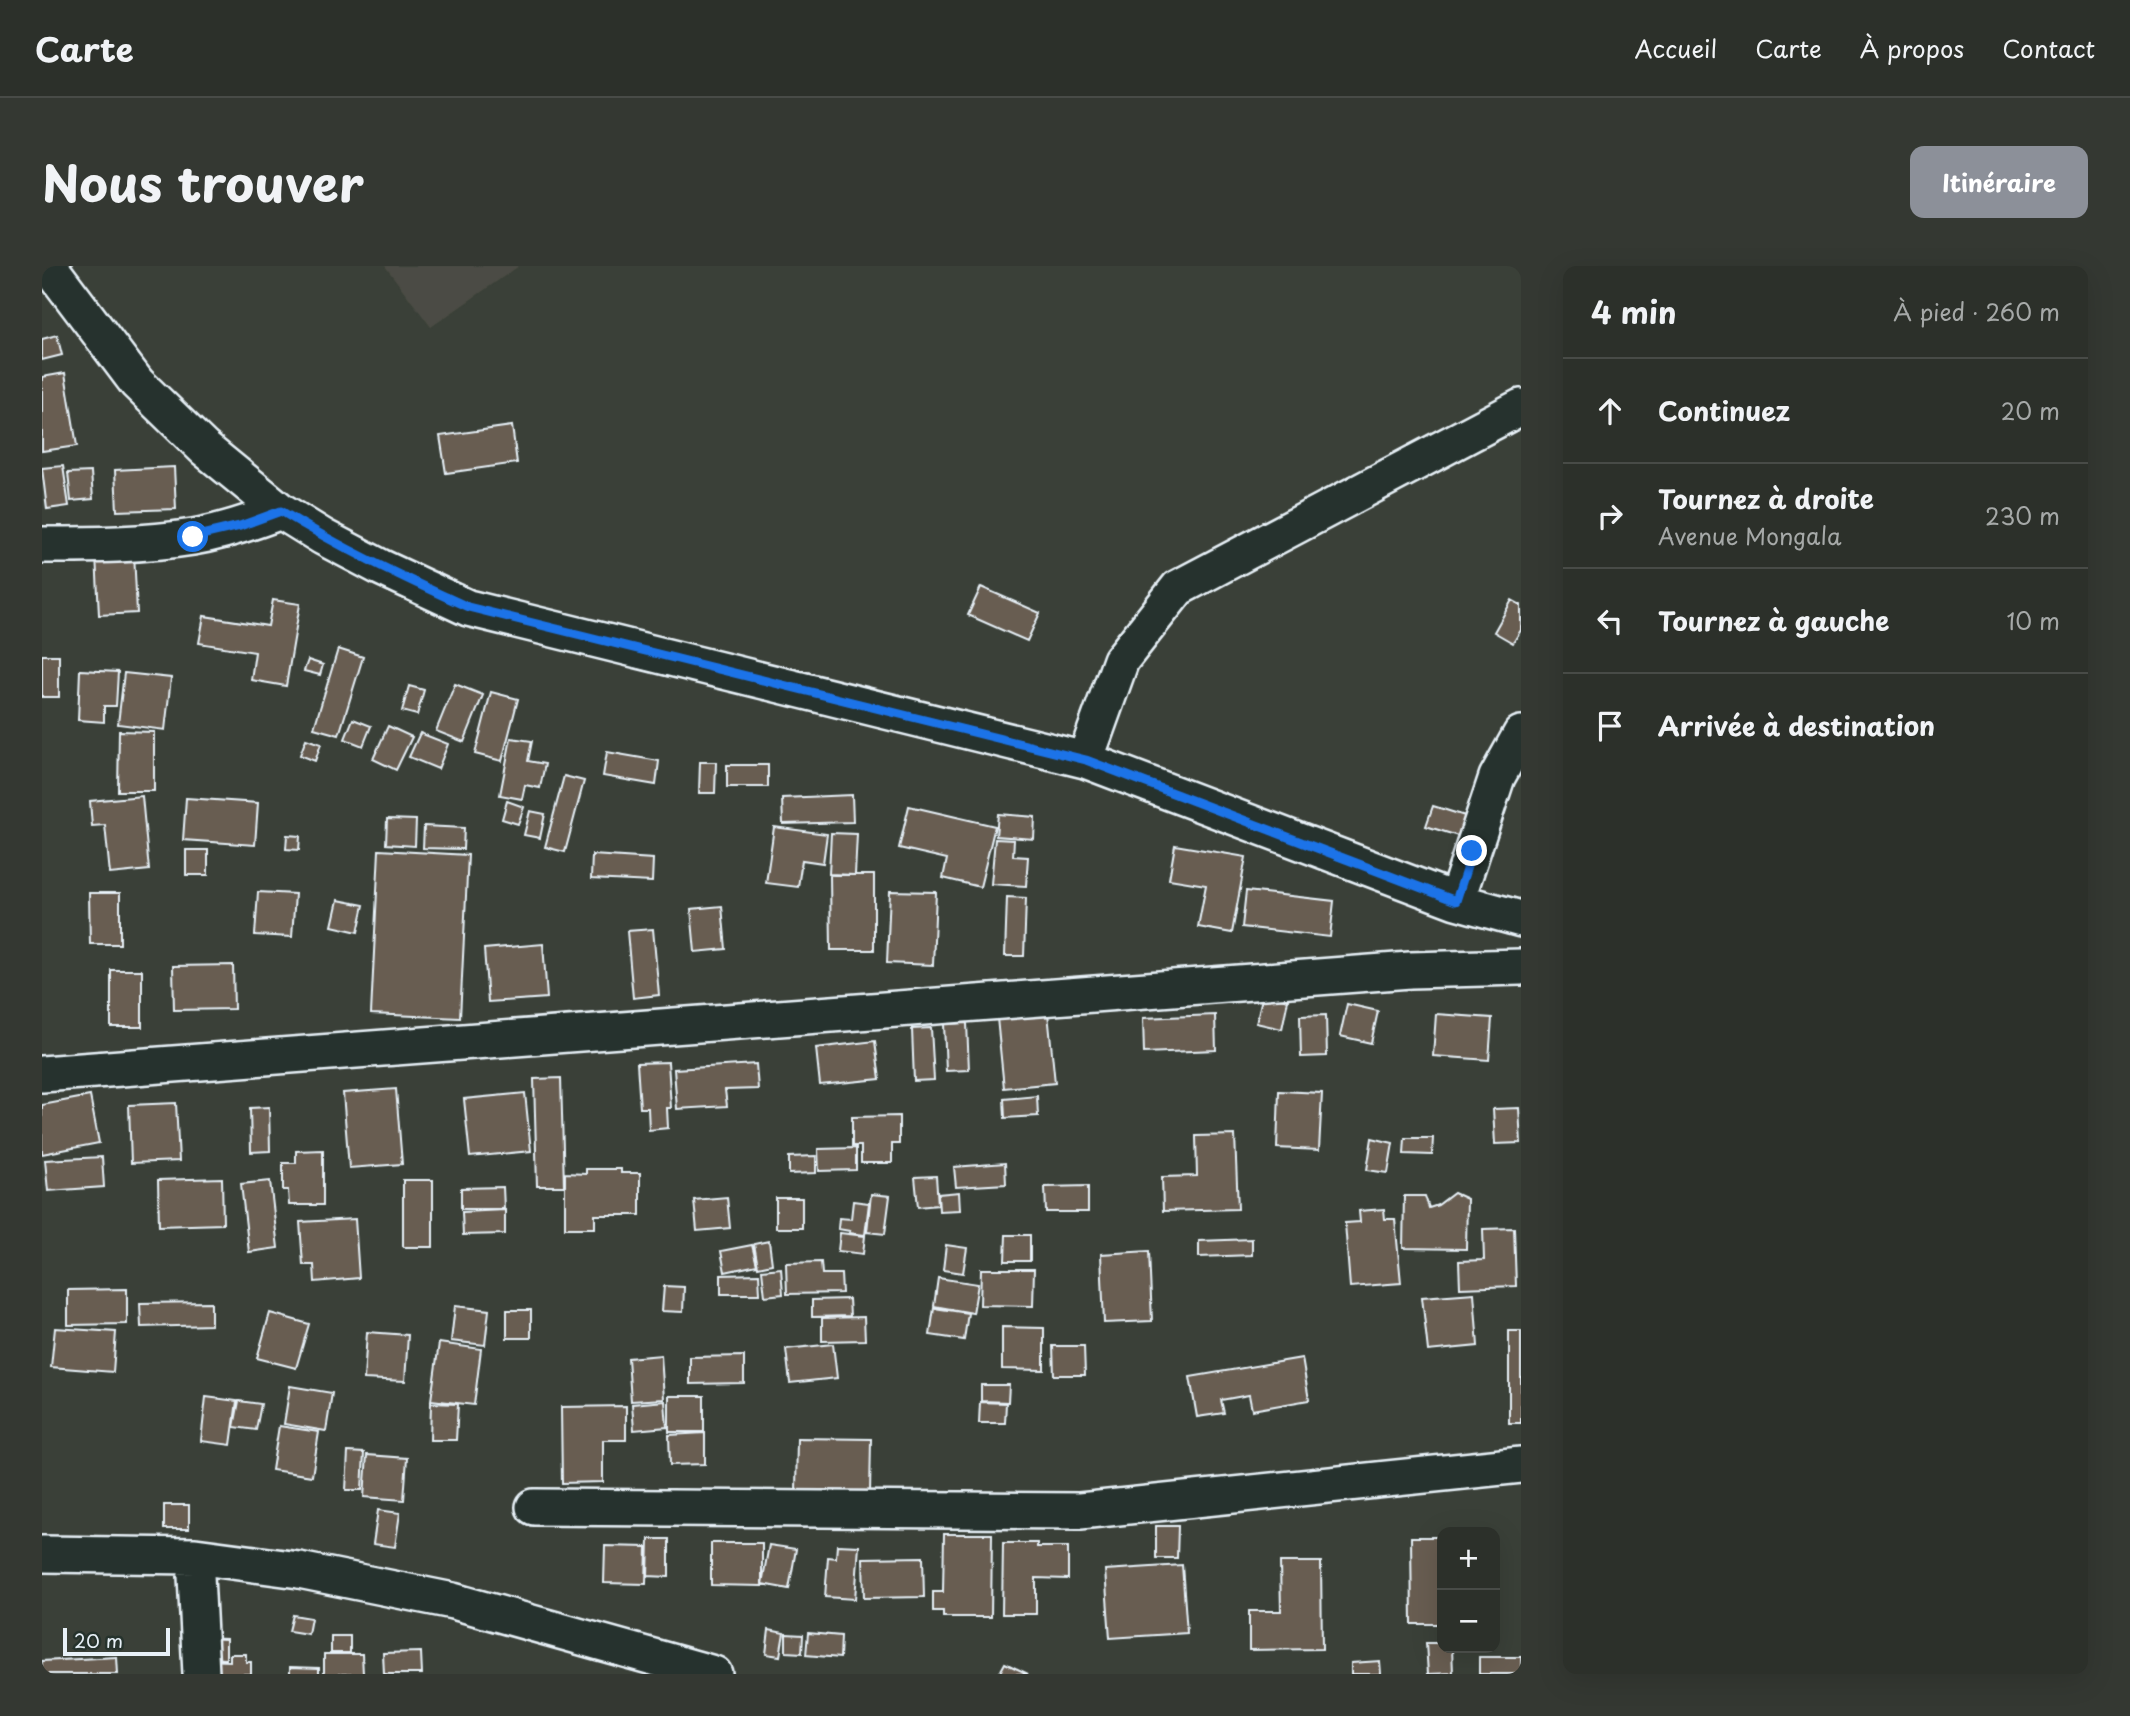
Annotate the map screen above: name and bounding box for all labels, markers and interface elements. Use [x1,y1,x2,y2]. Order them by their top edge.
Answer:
text: Carte [35,23,134,73]
text: Accueil [1634,30,1717,66]
text: Carte [1755,30,1822,66]
text: À propos [1860,30,1964,66]
text: Contact [2002,30,2095,66]
text: Nous trouver [42,145,364,219]
button: Itinéraire [1910,146,2088,218]
text: 4 min [1591,289,1677,334]
text: À pied · 260 m [1893,294,2060,329]
text: Continuez [1658,391,1790,430]
icon: ahead [1591,392,1629,430]
text: 20 m [2001,393,2060,428]
text: Tournez à droite [1658,479,1874,518]
icon: right [1591,497,1629,535]
text: 230 m [1985,498,2060,533]
text: Avenue Mongala [1658,518,1841,553]
route start [177,521,208,552]
text: Tournez à gauche [1658,601,1889,640]
icon: left [1591,602,1629,640]
text: 10 m [2006,603,2060,638]
text: Arrivée à destination [1658,706,1935,745]
icon: arrive [1591,707,1629,745]
route end [1456,835,1487,866]
map controls [1437,1527,1500,1653]
button: + [1437,1527,1500,1590]
button: − [1437,1590,1500,1653]
scale bar [63,1625,170,1657]
text: 20 m [74,1626,123,1654]

